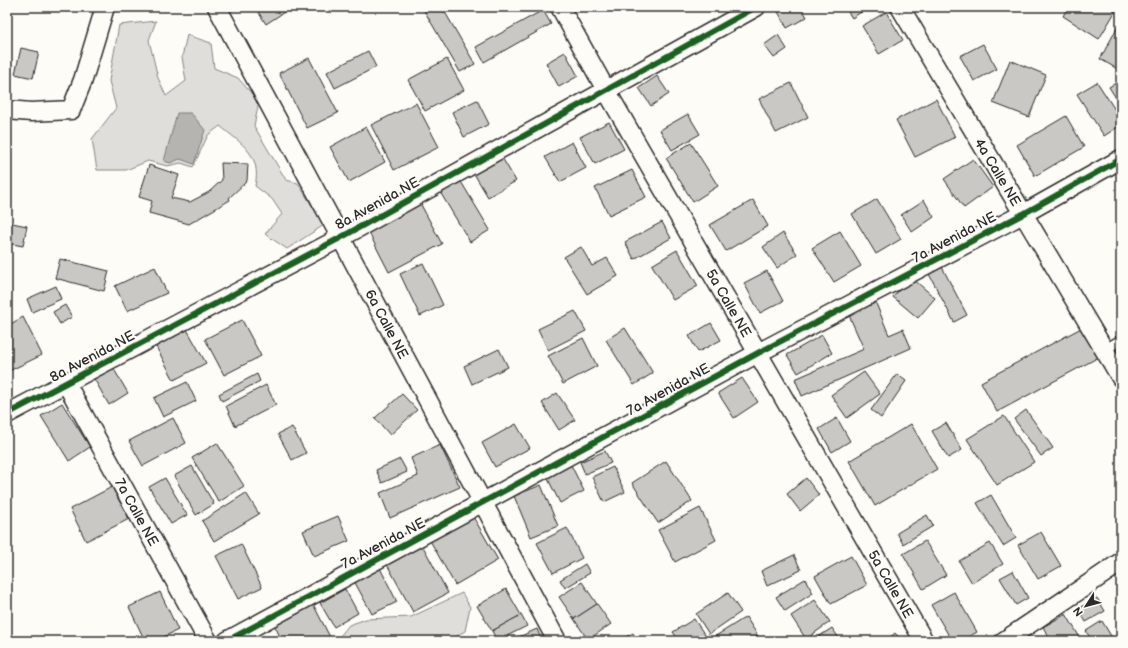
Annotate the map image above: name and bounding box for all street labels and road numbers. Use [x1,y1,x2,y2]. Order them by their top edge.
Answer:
street label: 4a Calle NE [971,135,1024,209]
street label: 8a Avenida NE [332,173,422,234]
street label: 7a Avenida NE [909,208,999,267]
street label: 5a Calle NE [702,266,755,340]
street label: 6a Calle NE [361,287,412,362]
street label: 8a Avenida NE [47,327,138,386]
street label: 7a Avenida NE [624,360,713,419]
street label: 7a Calle NE [111,476,162,549]
street label: 7a Avenida NE [338,514,428,573]
street label: 5a Calle NE [864,547,917,621]

